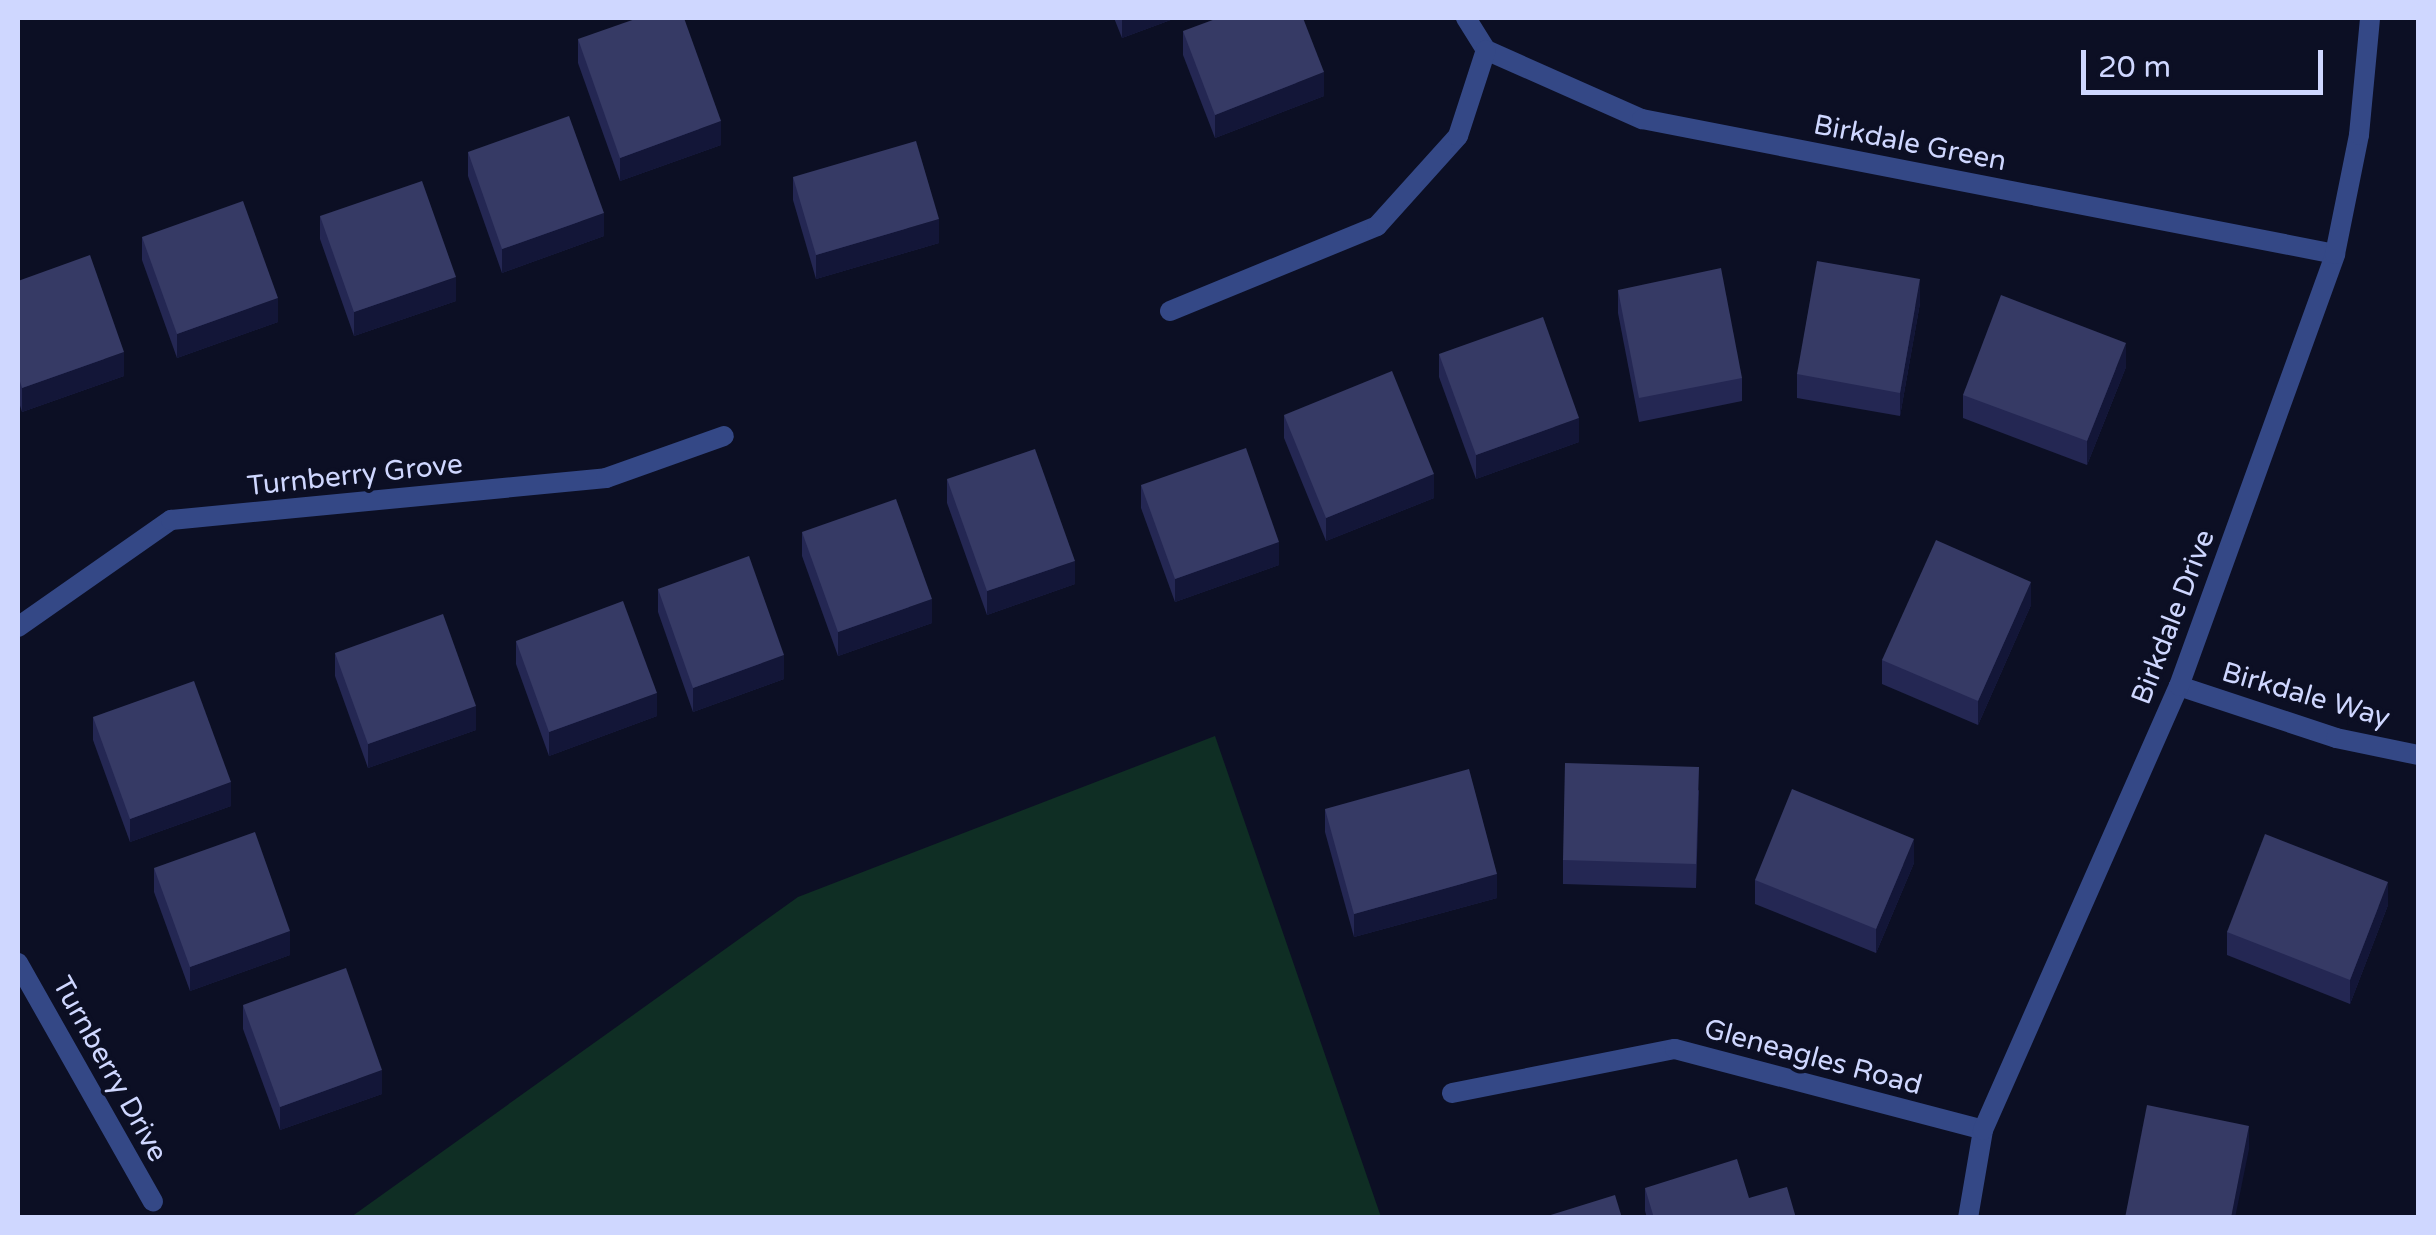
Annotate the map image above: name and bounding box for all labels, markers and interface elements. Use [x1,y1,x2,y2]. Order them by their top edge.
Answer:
scale bar [2086,30,2328,92]
text: 20 m [2098,49,2171,86]
street label: Birkdale Green [1811,108,2009,178]
street label: Turnberry Grove [246,447,464,503]
street label: Birkdale Drive [2124,525,2222,709]
street label: Birkdale Way [2218,655,2394,735]
street label: Turnberry Drive [45,971,175,1167]
street label: Gleneagles Road [1700,1012,1926,1102]

